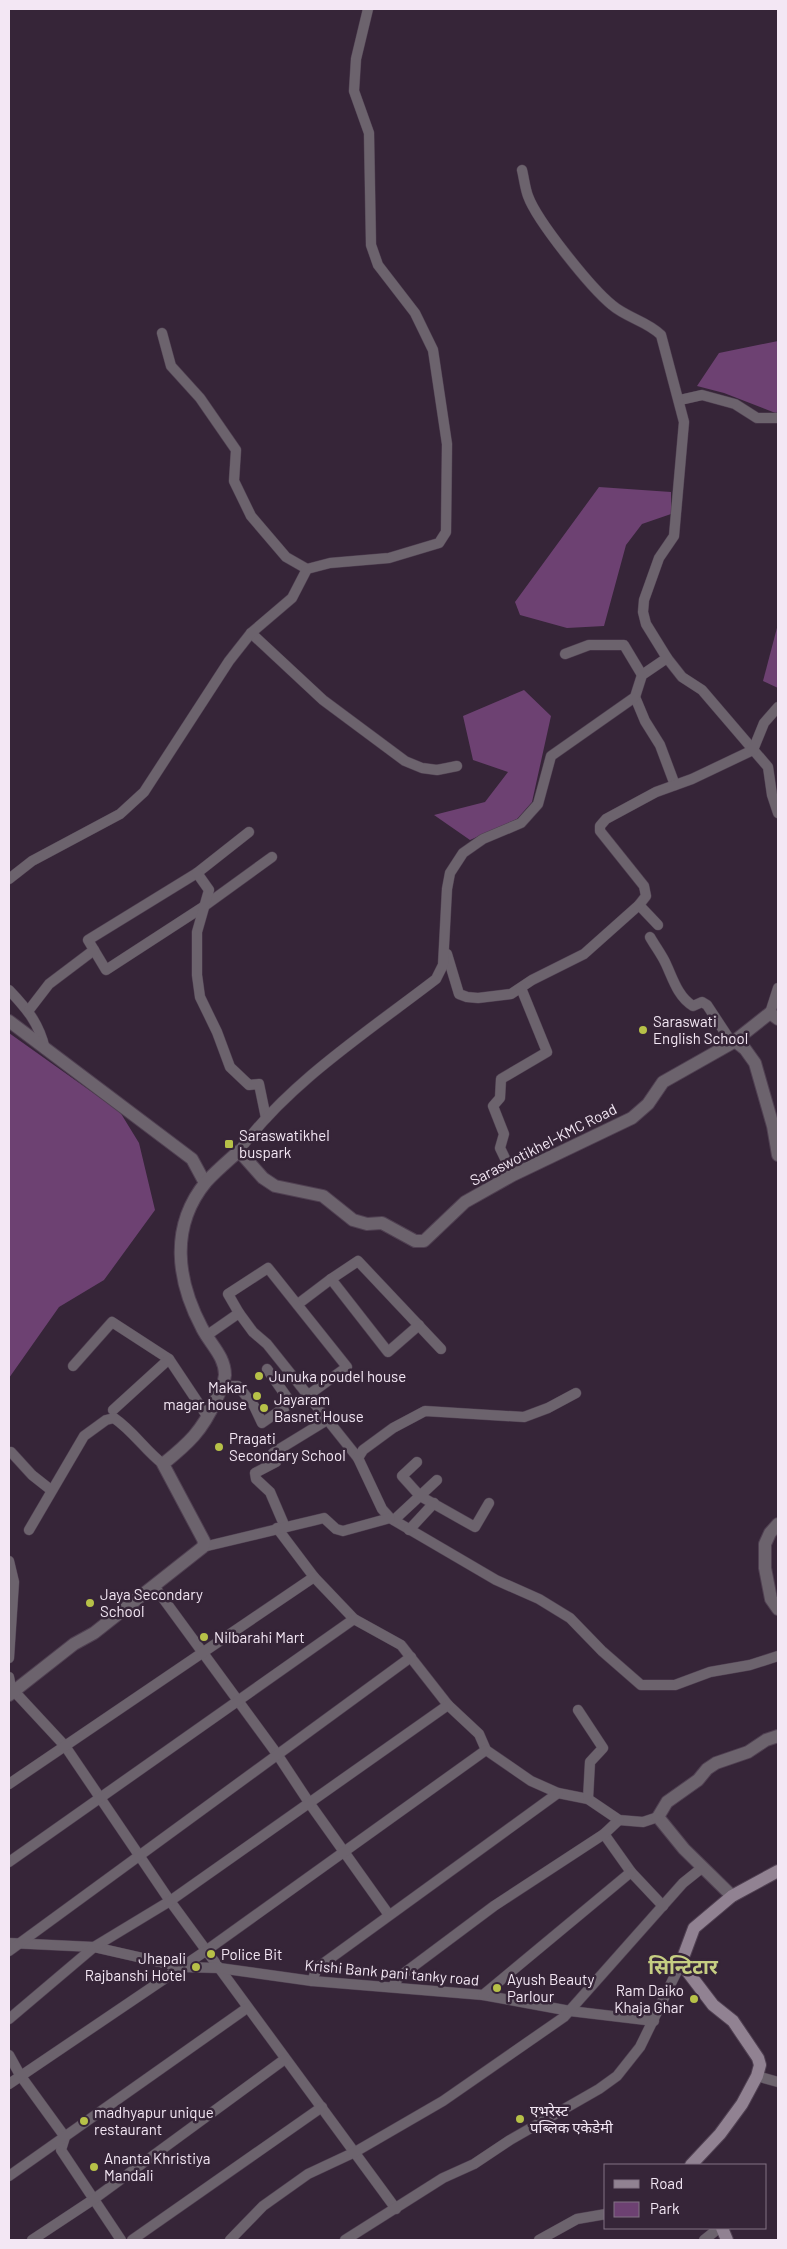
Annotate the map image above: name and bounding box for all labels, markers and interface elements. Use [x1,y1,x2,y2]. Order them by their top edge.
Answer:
place label: Saraswati English School [653,1012,748,1047]
marker: Saraswati English School [637,1024,649,1036]
street label: Saraswotikhel-KMC Road [467,1099,619,1189]
place label: Saraswatikhel buspark [239,1126,330,1161]
marker: Saraswatikhel buspark [223,1138,235,1150]
place label: Junuka poudel house [269,1367,406,1385]
marker: Junuka poudel house [253,1370,265,1382]
place label: Makar magar house [163,1378,248,1413]
marker: Makar magar house [251,1390,263,1402]
place label: Jayaram Basnet House [274,1390,364,1425]
marker: Jayaram Basnet House [258,1402,270,1414]
place label: Pragati Secondary School [229,1429,346,1464]
marker: Pragati Secondary School [213,1441,225,1453]
place label: Jaya Secondary School [100,1585,203,1620]
marker: Jaya Secondary School [84,1597,96,1609]
place label: Nilbarahi Mart [214,1628,305,1646]
marker: Nilbarahi Mart [198,1631,210,1643]
place label: Police Bit [221,1945,283,1963]
marker: Police Bit [205,1948,217,1960]
place label: Jhapali Rajbanshi Hotel [85,1949,186,1984]
district label: सिन्टिटार [648,1954,719,1978]
street label: Krishi Bank pani tanky road [304,1955,480,1989]
marker: Jhapali Rajbanshi Hotel [190,1961,202,1973]
place label: Ayush Beauty Parlour [507,1970,594,2005]
place label: Ram Daiko Khaja Ghar [614,1981,685,2016]
marker: Ayush Beauty Parlour [491,1982,503,1994]
marker: Ram Daiko Khaja Ghar [688,1993,700,2005]
place label: एभरेस्ट पब्लिक एकेडेमी [530,2101,614,2136]
place label: madhyapur unique restaurant [94,2103,214,2138]
marker: एभरेस्ट पब्लिक एकेडेमी [514,2113,526,2125]
marker: madhyapur unique restaurant [78,2115,90,2127]
place label: Ananta Khristiya Mandali [104,2149,211,2184]
marker: Ananta Khristiya Mandali [88,2161,100,2173]
legend [604,2164,767,2229]
text: Road [650,2174,683,2192]
text: Park [650,2199,680,2217]

